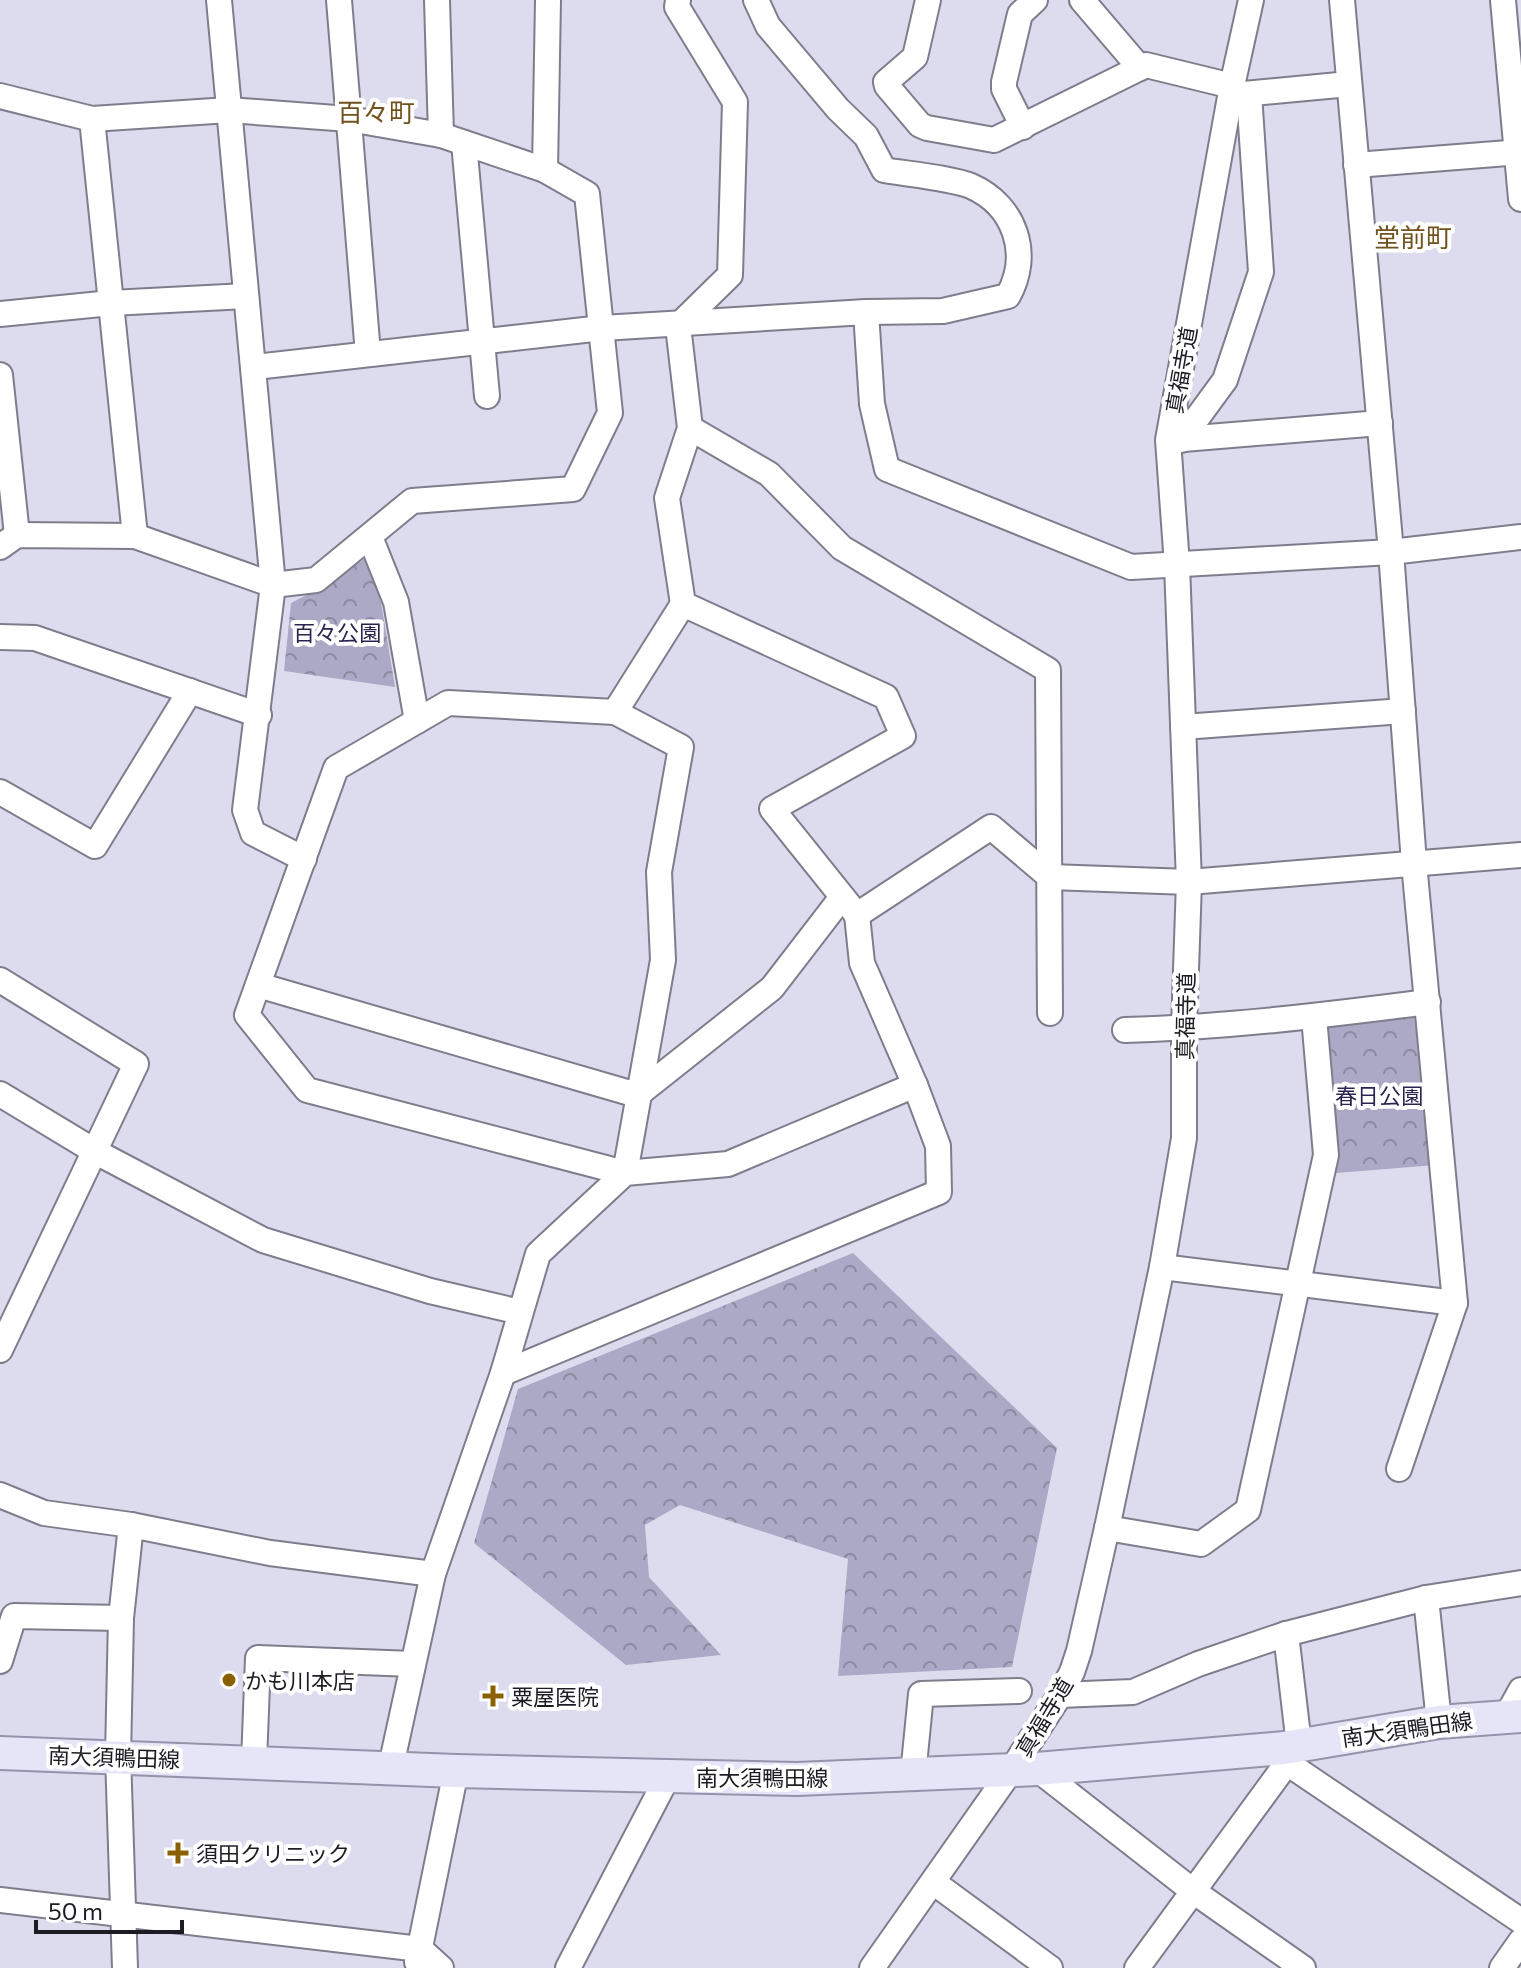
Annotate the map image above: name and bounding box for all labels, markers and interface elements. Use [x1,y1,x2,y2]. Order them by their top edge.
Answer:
district label: 百々町 [337,96,415,127]
district label: 堂前町 [1374,221,1452,252]
street label: 真福寺道 [1160,324,1202,416]
park label: 百々公園 [293,619,381,646]
street label: 真福寺道 [1171,972,1199,1060]
park label: 春日公園 [1335,1082,1423,1109]
place label: かも川本店 [245,1667,355,1694]
marker: かも川本店 [220,1671,238,1689]
street label: 真福寺道 [1010,1672,1078,1762]
place label: 粟屋医院 [511,1683,599,1710]
marker: 粟屋医院 [482,1685,504,1707]
street label: 南大須鴨田線 [1340,1706,1474,1752]
street label: 南大須鴨田線 [48,1741,180,1773]
street label: 南大須鴨田線 [696,1764,828,1791]
place label: 須田クリニック [196,1840,350,1867]
marker: 須田クリニック [167,1842,189,1864]
scale bar [36,1884,182,1934]
text: 50 m [48,1896,103,1925]

